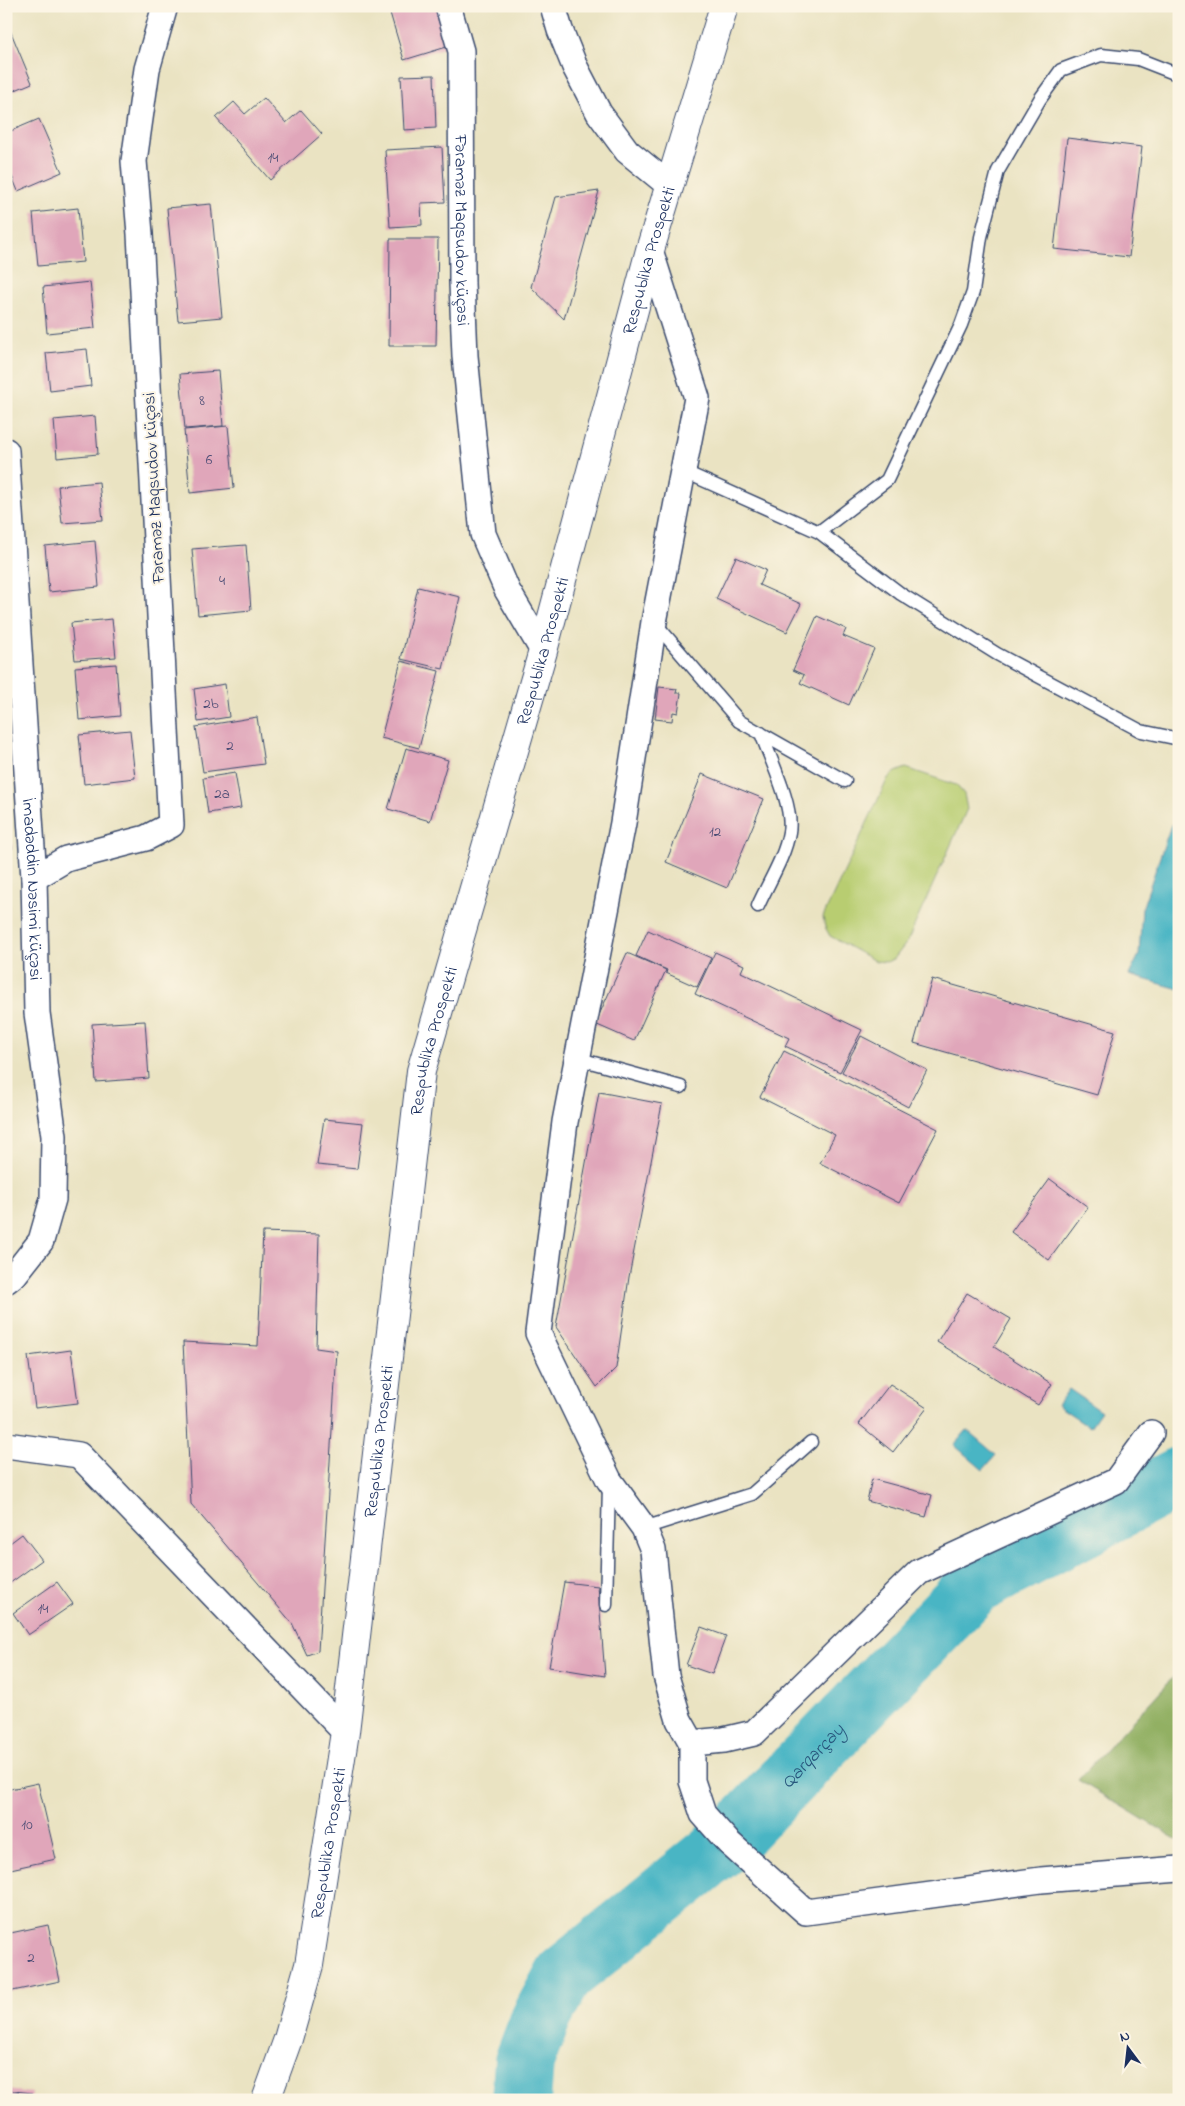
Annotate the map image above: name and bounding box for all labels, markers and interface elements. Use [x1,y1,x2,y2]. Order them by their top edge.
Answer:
street label: Fəraməz Maqsudov küçəsi [446,133,475,327]
house number: 14 [268,147,278,169]
street label: Respublika Prospekti [617,183,684,338]
house number: 8 [199,390,205,412]
street label: Fəraməz Maqsudov küçəsi [137,392,173,585]
house number: 6 [206,449,213,471]
house number: 4 [219,570,225,592]
street label: Respublika Prospekti [511,574,577,729]
house number: 2b [203,693,219,715]
house number: 2 [226,735,234,757]
house number: 2a [214,783,230,805]
street label: İmadəddin Nəsimi küçəsi [14,797,47,981]
house number: 12 [709,821,722,843]
street label: Respublika Prospekti [405,964,466,1117]
street label: Respublika Prospekti [359,1364,402,1519]
house number: 14 [38,1598,48,1620]
water label: Qarqarçay [775,1718,852,1795]
street label: Respublika Prospekti [305,1766,354,1921]
house number: 10 [21,1814,33,1836]
house number: 2 [27,1947,35,1969]
north arrow [1102,2024,1152,2074]
text: N [1118,2026,1132,2048]

